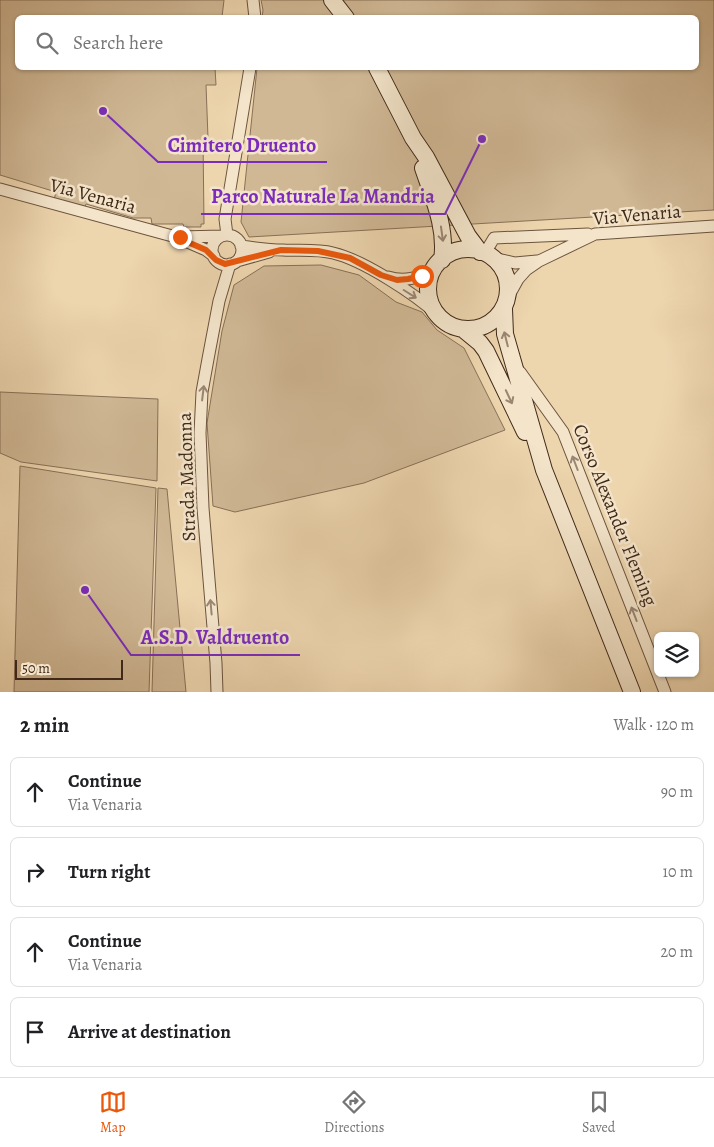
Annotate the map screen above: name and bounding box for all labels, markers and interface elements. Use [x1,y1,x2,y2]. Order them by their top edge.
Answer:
search box [15,15,699,70]
icon: search [33,29,61,57]
text: Search here [73,30,163,56]
callout: Cimitero Druento [158,127,327,162]
text: Cimitero Druento [168,132,316,159]
street label: Via Venaria [46,172,139,220]
callout: Parco Naturale La Mandria [201,179,445,214]
text: Parco Naturale La Mandria [211,183,435,210]
street label: Via Venaria [591,198,682,232]
route end [169,226,192,249]
one-way arrow [438,226,448,242]
route start [411,265,434,288]
one-way arrow [403,290,417,300]
one-way arrow [501,331,510,347]
one-way arrow [198,385,208,401]
one-way arrow [505,389,514,404]
street label: Strada Madonna [172,412,202,542]
street label: Corso Alexander Fleming [567,420,664,610]
one-way arrow [570,456,579,471]
one-way arrow [207,599,216,615]
one-way arrow [629,607,638,622]
callout: A.S.D. Valdruento [131,620,300,655]
text: A.S.D. Valdruento [140,624,289,651]
map controls [654,632,699,677]
button: layers [654,632,699,677]
scale bar [15,657,122,680]
text: 50 m [22,659,50,678]
text: 2 min [20,711,69,739]
text: Walk · 120 m [613,714,694,736]
text: Continue [68,768,142,794]
icon: ahead [21,778,49,806]
text: 90 m [661,781,693,803]
text: Via Venaria [68,794,142,816]
icon: right [21,858,49,886]
text: Turn right [68,859,150,885]
text: 10 m [663,861,693,883]
text: Continue [68,928,142,954]
icon: ahead [21,938,49,966]
text: 20 m [660,941,693,963]
text: Via Venaria [68,954,142,976]
icon: arrive [21,1018,49,1046]
text: Arrive at destination [68,1019,231,1045]
tab: Map [99,1088,127,1137]
tab: Directions [324,1088,384,1137]
tab: Saved [582,1088,615,1137]

